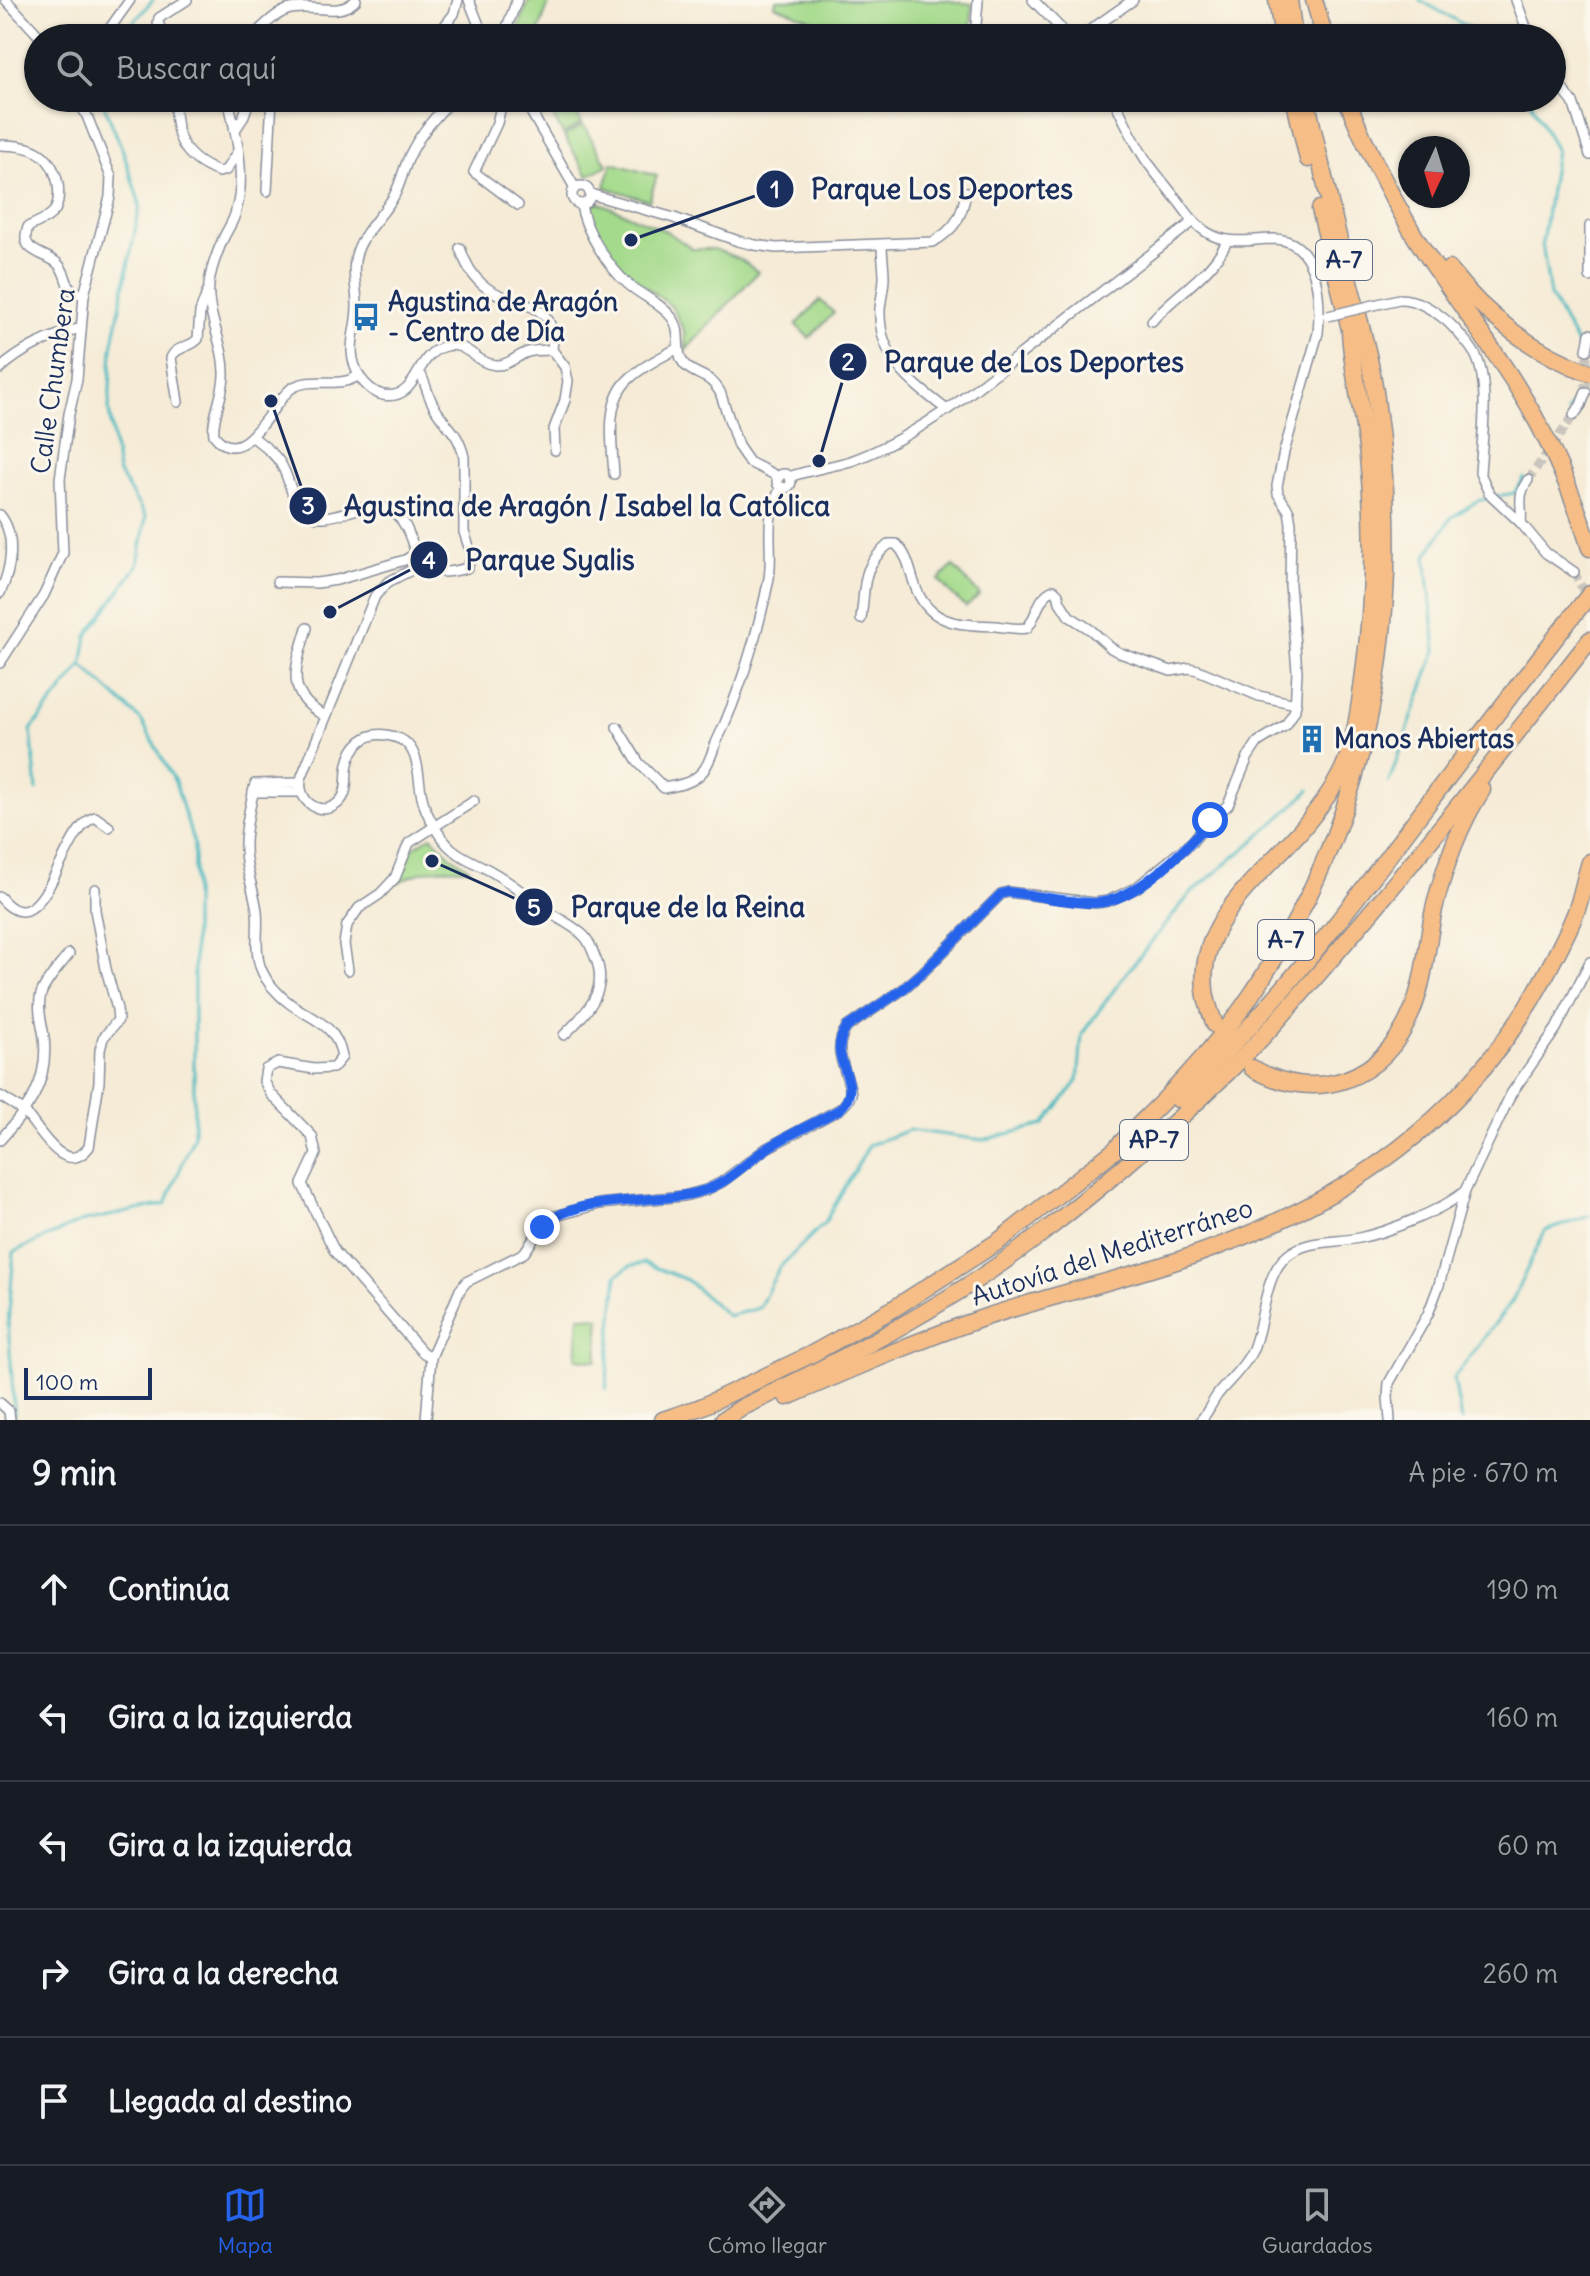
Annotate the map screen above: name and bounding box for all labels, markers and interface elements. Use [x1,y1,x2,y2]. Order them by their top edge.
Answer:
search box [24,24,1566,112]
icon: search [52,46,96,90]
text: Buscar aquí [116,49,276,87]
north arrow [1398,136,1470,208]
callout: Parque Los Deportes [755,163,1089,215]
text: Parque Los Deportes [811,171,1073,207]
text: 1 [770,174,780,204]
road number: A-7 [1316,240,1372,280]
place label: Agustina de Aragón - Centro de Día [388,285,618,348]
street label: Calle Chumbera [23,286,82,476]
bus stop icon: Agustina de Aragón - Centro de Día [351,302,381,332]
callout: Parque de Los Deportes [828,336,1200,388]
text: Parque de Los Deportes [884,344,1184,380]
text: 2 [841,346,855,376]
callout: Agustina de Aragón / Isabel la Católica [288,480,846,532]
text: Agustina de Aragón / Isabel la Católica [344,488,830,524]
text: 3 [301,490,315,520]
callout: Parque Syalis [409,534,651,586]
text: Parque Syalis [465,542,635,578]
text: 4 [422,545,436,575]
place label: Manos Abiertas [1334,722,1515,755]
building icon: Manos Abiertas [1297,724,1327,754]
route start [1192,802,1228,838]
callout: Parque de la Reina [514,881,821,933]
text: Parque de la Reina [571,889,805,925]
text: 5 [527,892,541,922]
road number: A-7 [1258,920,1314,960]
road number: AP-7 [1120,1120,1188,1160]
street label: Autovía del Mediterráneo [967,1190,1257,1313]
route end [524,1209,560,1245]
scale bar [24,1364,152,1400]
text: 100 m [36,1368,98,1396]
text: 9 min [32,1451,117,1494]
text: A pie · 670 m [1408,1456,1558,1489]
icon: ahead [32,1567,76,1611]
text: Continúa [108,1570,230,1608]
text: 190 m [1487,1573,1558,1606]
icon: left [32,1695,76,1739]
text: Gira a la izquierda [108,1698,352,1736]
text: 160 m [1487,1701,1558,1734]
icon: left [32,1823,76,1867]
text: Gira a la izquierda [108,1826,352,1864]
text: 60 m [1497,1829,1558,1862]
icon: right [32,1951,76,1995]
text: Gira a la derecha [108,1954,339,1992]
text: 260 m [1483,1957,1558,1990]
icon: arrive [32,2079,76,2123]
text: Llegada al destino [108,2082,352,2120]
tab: Mapa [217,2183,273,2259]
tab: Cómo llegar [708,2183,827,2259]
tab: Guardados [1262,2183,1373,2259]

